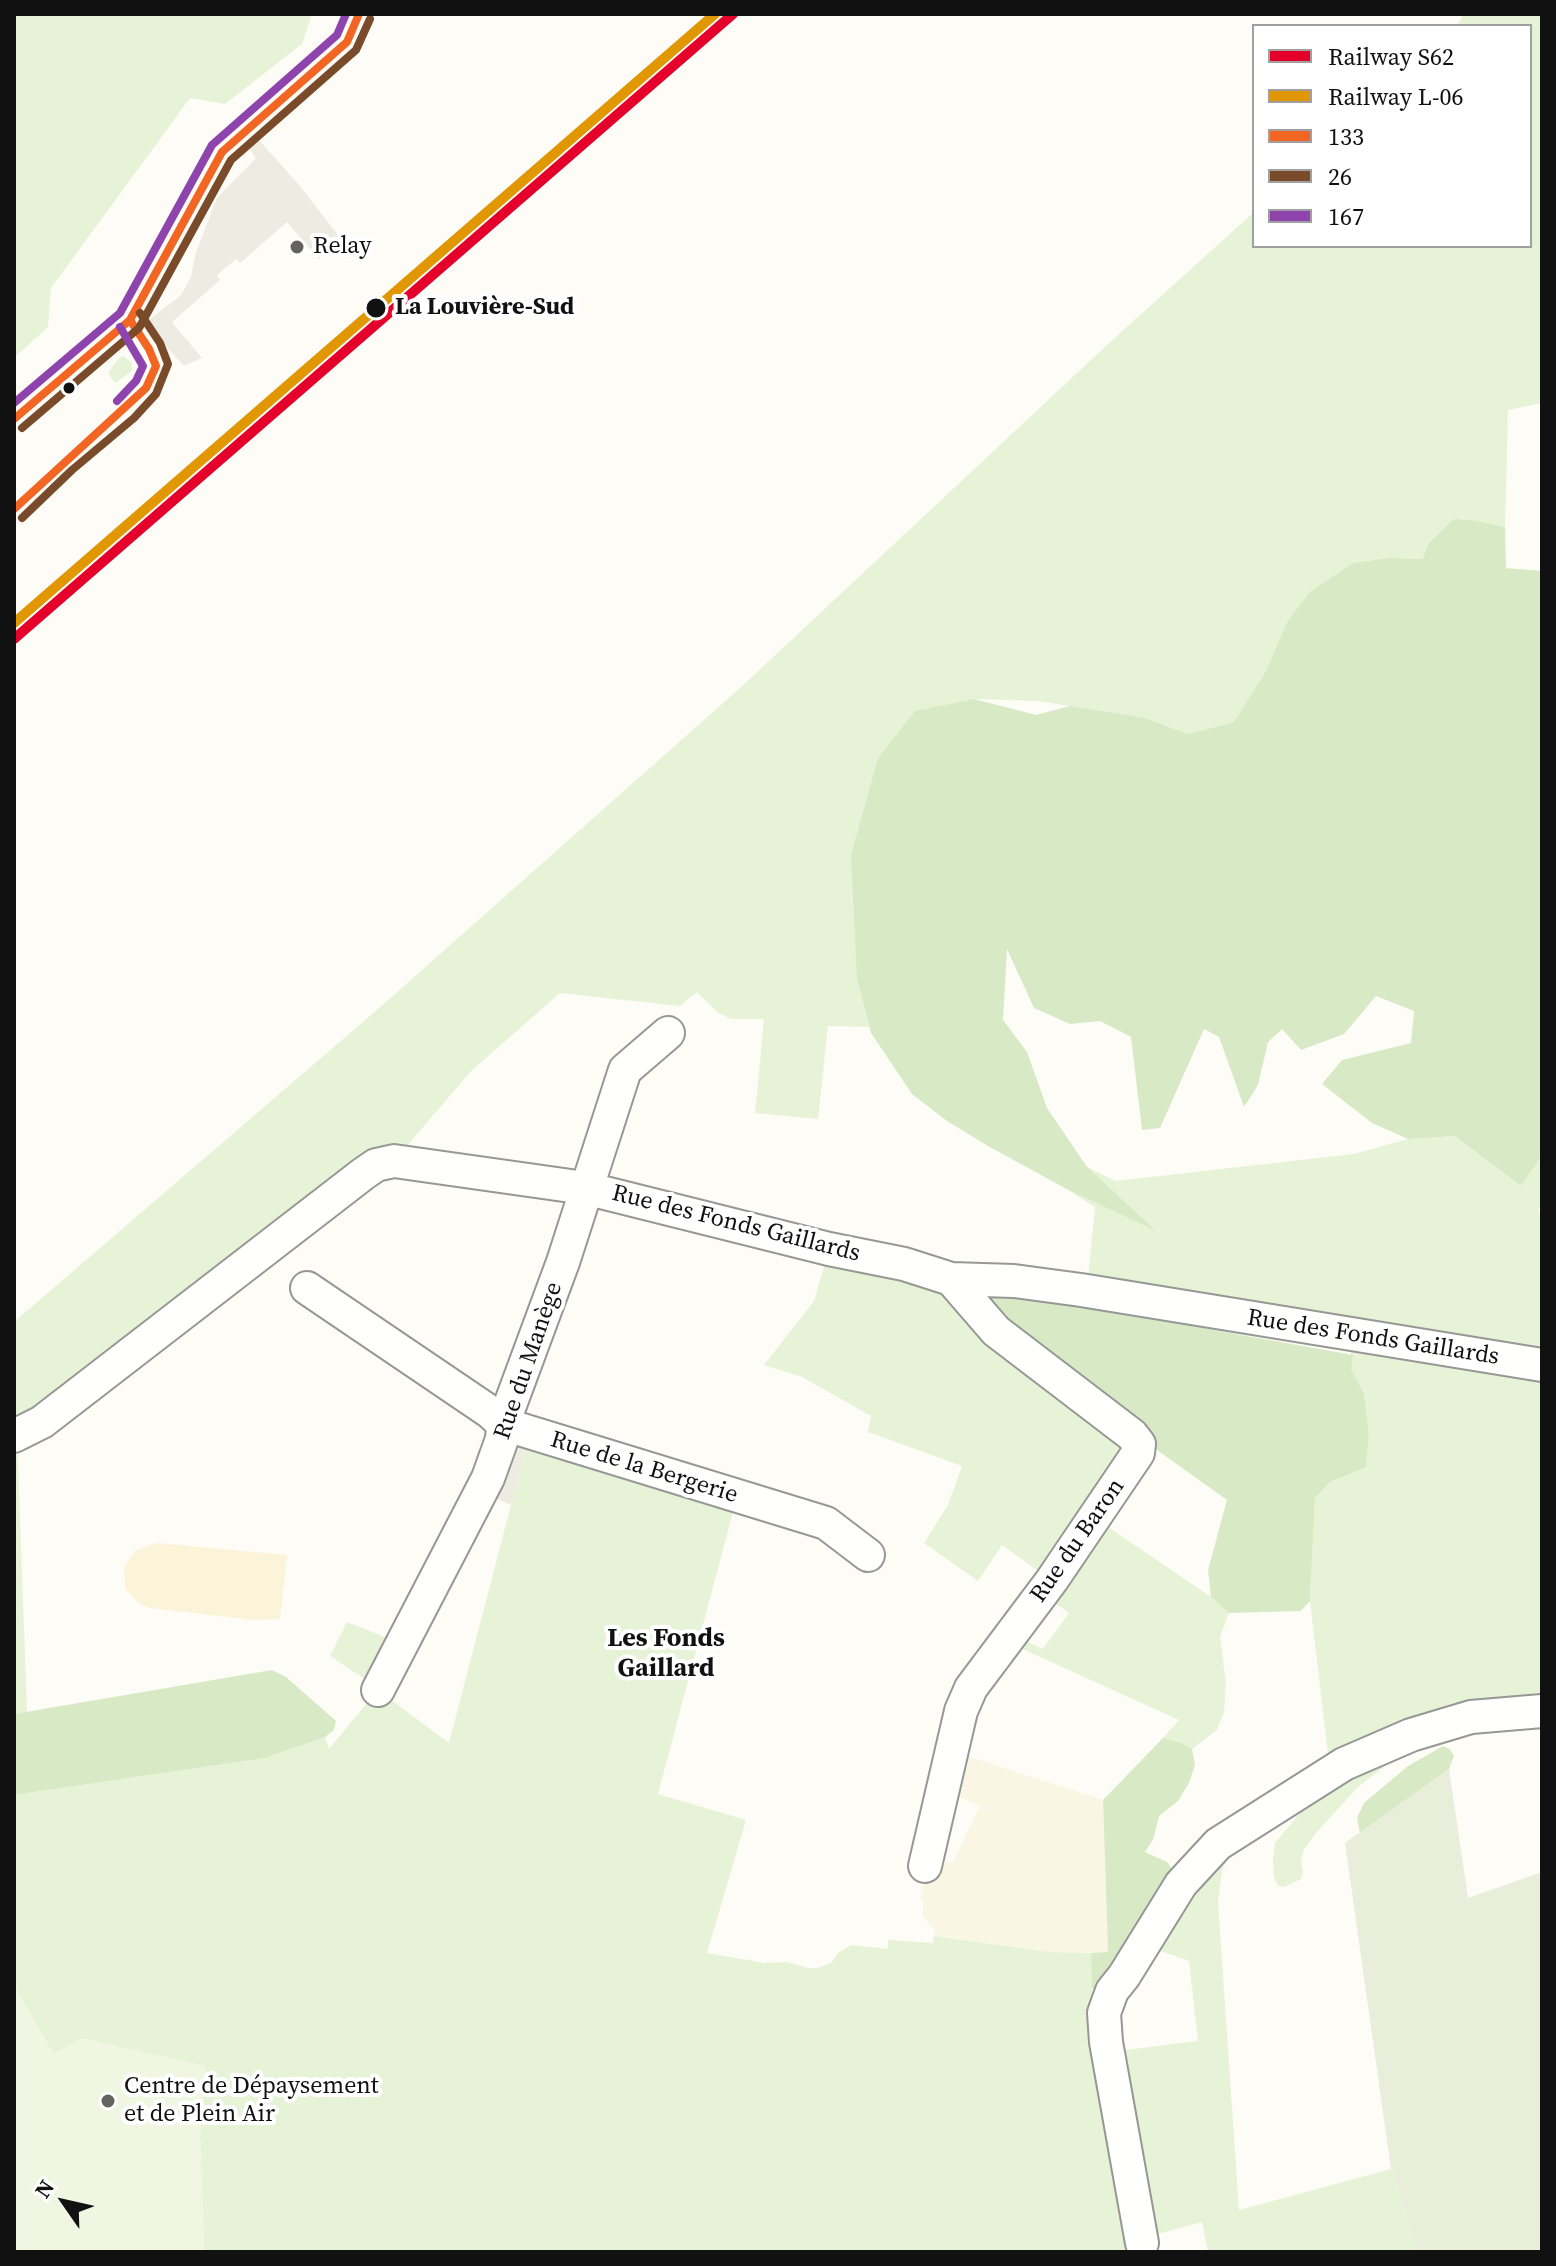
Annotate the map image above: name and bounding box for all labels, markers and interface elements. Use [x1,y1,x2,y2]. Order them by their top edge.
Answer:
legend [1252,24,1532,248]
text: Railway S62 [1328,40,1454,73]
text: Railway L-06 [1328,80,1464,113]
text: 133 [1328,120,1364,153]
text: 26 [1328,160,1352,193]
text: 167 [1328,200,1364,233]
place label: Relay [313,233,372,261]
marker: Relay [288,238,306,256]
place label: La Louvière-Sud [395,294,574,322]
marker: La Louvière-Sud [364,296,388,320]
unlabelled marker [61,380,77,396]
street label: Rue des Fonds Gaillards [609,1179,863,1269]
street label: Rue du Manège [489,1279,569,1443]
street label: Rue des Fonds Gaillards [1245,1304,1501,1372]
street label: Rue de la Bergerie [547,1426,741,1510]
street label: Rue du Baron [1025,1473,1131,1609]
district label: Les Fonds Gaillard [607,1623,725,1684]
place label: Centre de Dépaysement et de Plein Air [124,2073,379,2129]
marker: Centre de Dépaysement et de Plein Air [99,2092,117,2110]
north arrow [24,2162,104,2242]
text: N [27,2174,61,2204]

